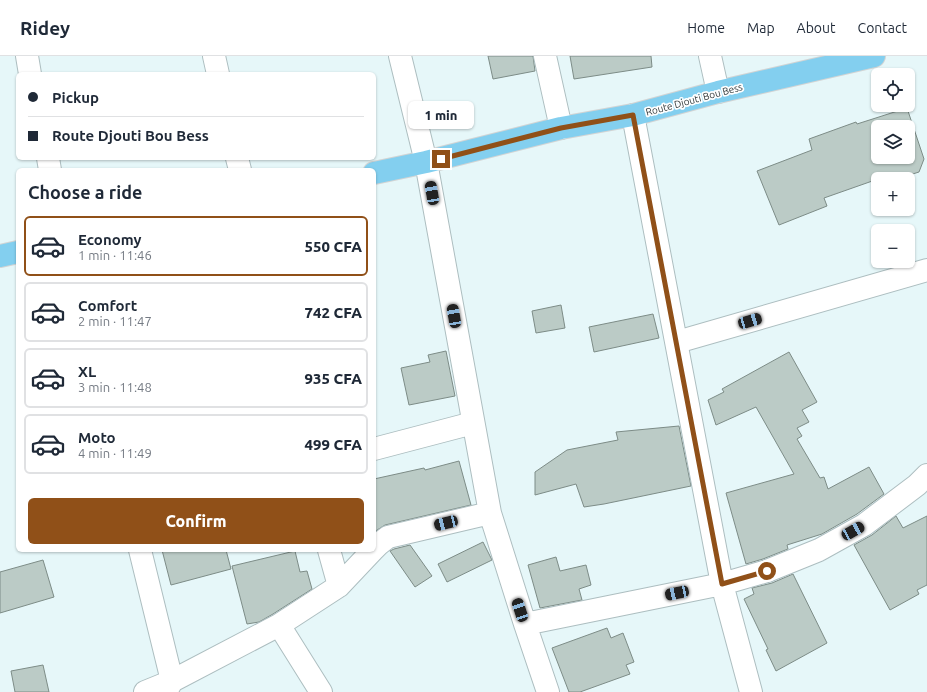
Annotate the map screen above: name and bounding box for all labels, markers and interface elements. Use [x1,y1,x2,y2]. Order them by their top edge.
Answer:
text: Ridey [20,17,70,39]
text: Home [687,20,725,36]
text: Map [747,20,775,36]
text: About [797,20,836,36]
text: Contact [858,20,907,36]
map controls [871,68,915,268]
button: locate [871,68,915,112]
street label: Route Djouti Bou Bess [644,81,744,118]
text: Pickup [52,89,99,106]
callout: 1 min [408,101,474,129]
text: 1 min [424,108,458,122]
button: layers [871,120,915,164]
text: Route Djouti Bou Bess [52,127,209,144]
route end [432,150,450,168]
button: + [871,172,915,216]
car [424,180,440,206]
text: Choose a ride [28,182,142,202]
button: − [871,224,915,268]
icon: car [30,228,66,264]
text: Economy [78,231,142,248]
text: 550 CFA [305,238,362,255]
text: 1 min · 11:46 [78,248,152,262]
icon: car [30,294,66,330]
text: Comfort [78,297,137,314]
car [446,303,462,329]
text: 742 CFA [305,304,362,321]
car [737,312,763,330]
text: 2 min · 11:47 [78,314,152,328]
icon: car [30,360,66,396]
text: XL [78,363,96,380]
text: 935 CFA [305,370,362,387]
text: 3 min · 11:48 [78,380,152,394]
icon: car [30,426,66,462]
text: Moto [78,429,116,446]
text: 499 CFA [305,436,362,453]
text: 4 min · 11:49 [78,446,152,460]
button: Confirm [28,498,364,544]
car [433,514,459,532]
car [840,520,866,542]
route start [758,562,776,580]
car [664,585,690,601]
car [511,597,529,623]

